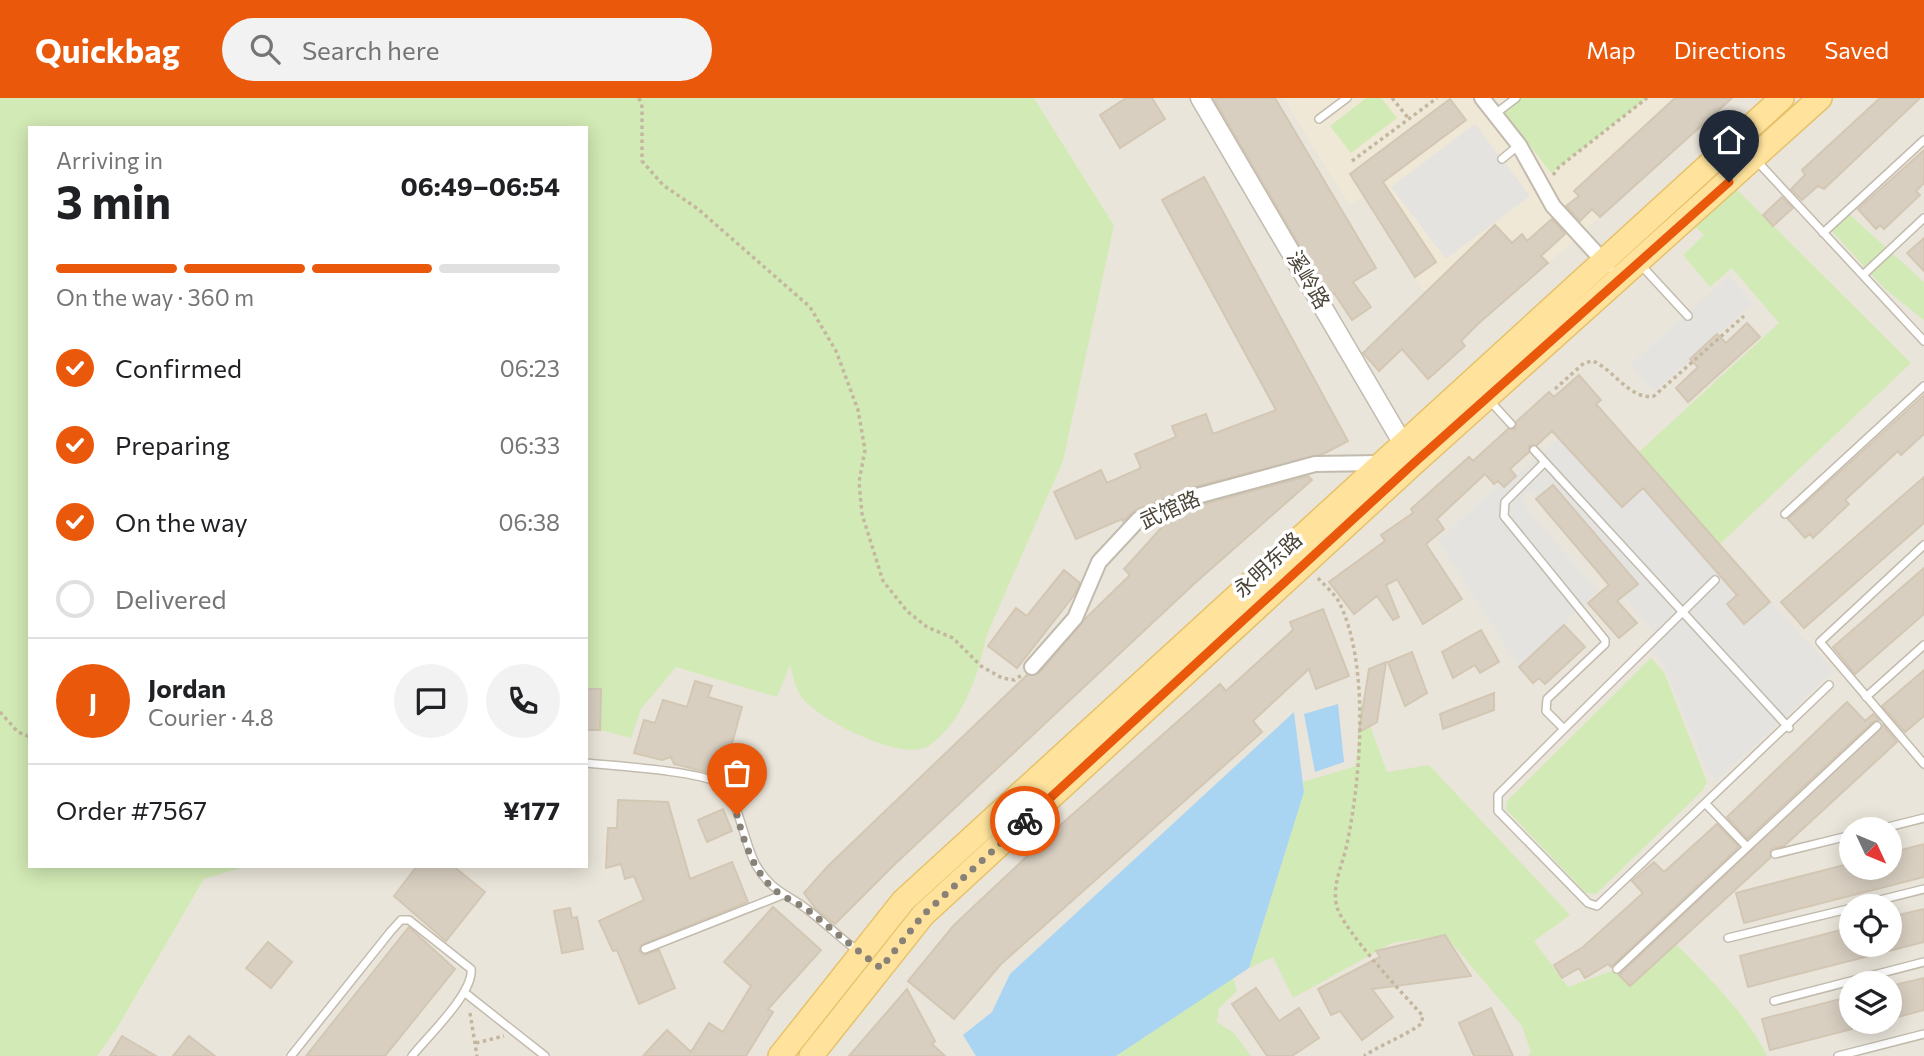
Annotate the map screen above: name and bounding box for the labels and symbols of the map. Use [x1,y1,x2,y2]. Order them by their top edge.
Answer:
pin [1699,110,1759,182]
street label: 溪岭路 [1283,246,1336,313]
street label: 武馆路 [1136,484,1203,533]
street label: 永明东路 [1228,526,1306,602]
pin [707,743,767,815]
courier [990,786,1060,856]
north arrow [1839,817,1902,880]

